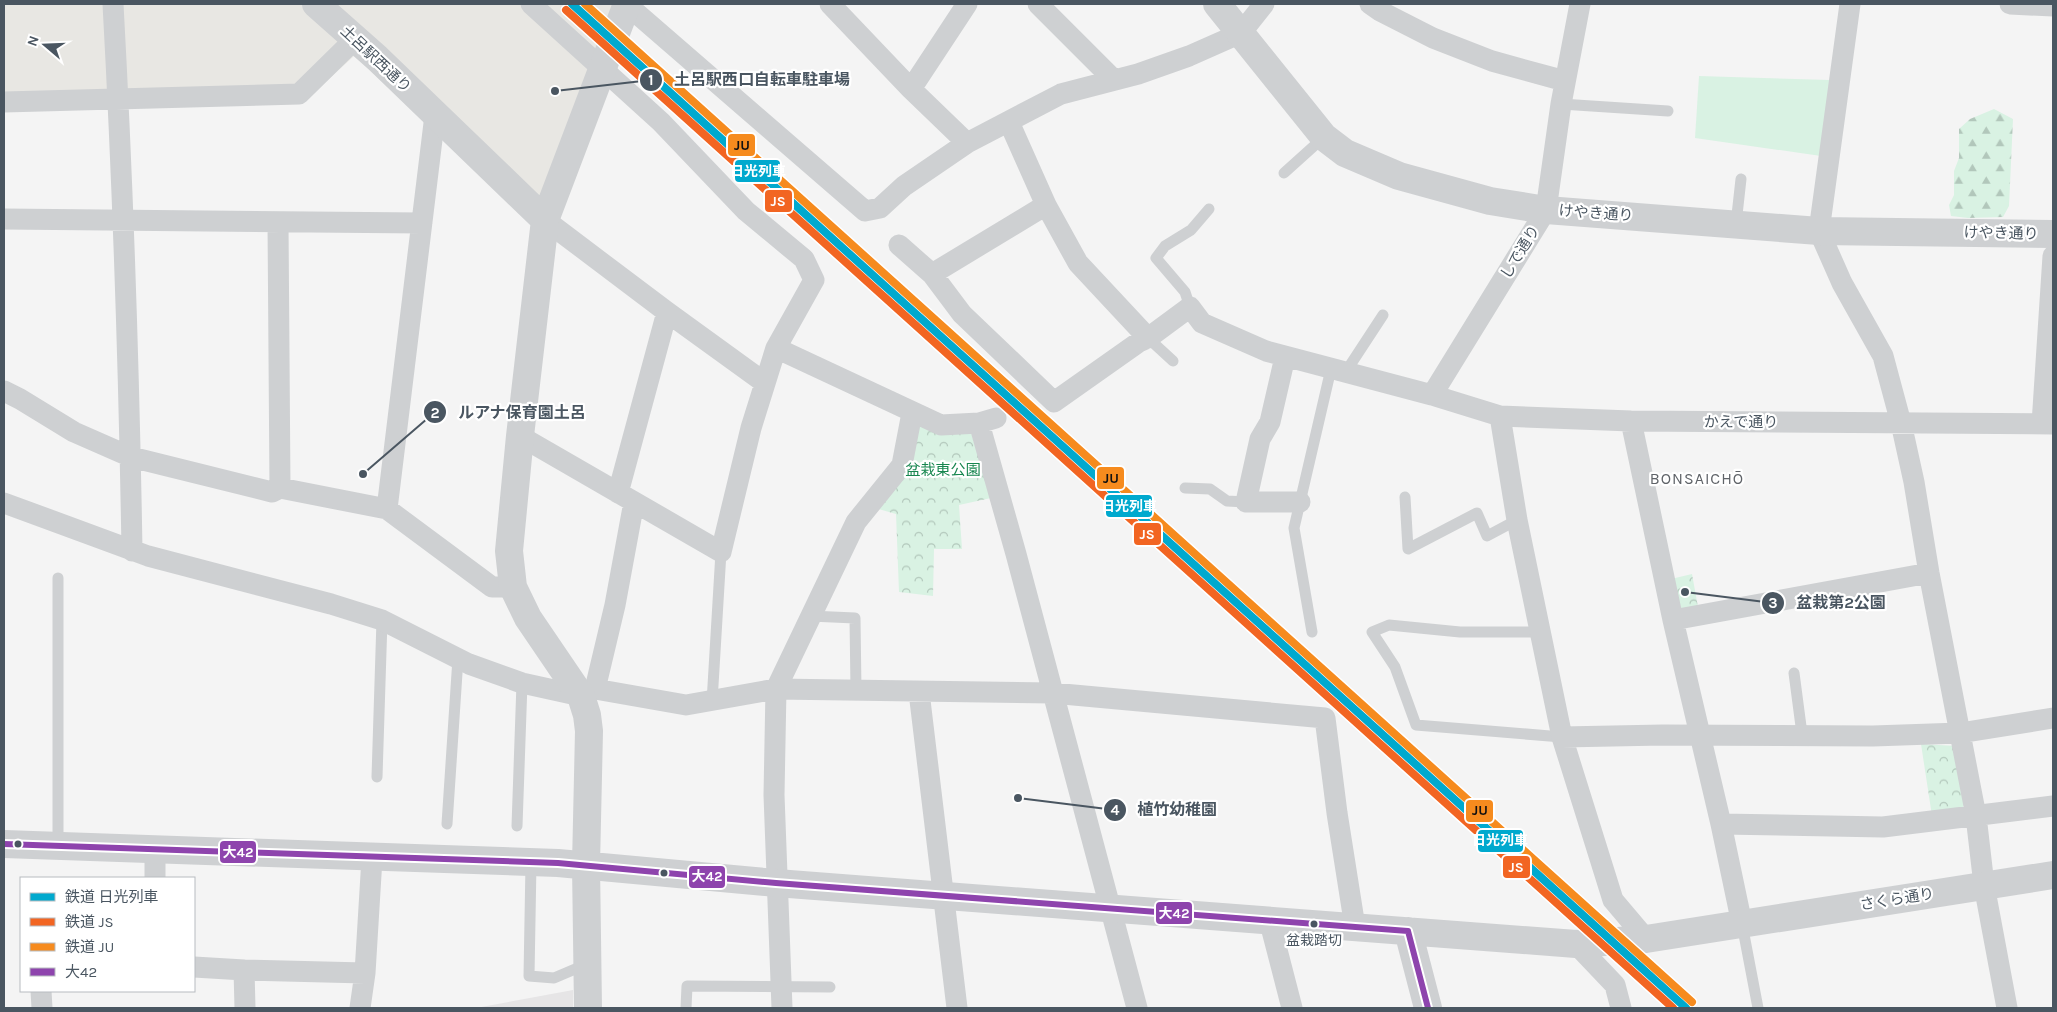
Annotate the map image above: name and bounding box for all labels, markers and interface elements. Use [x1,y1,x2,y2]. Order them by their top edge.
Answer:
north arrow [20,20,70,70]
street label: 土呂駅西通り [337,22,415,96]
text: N [24,33,43,48]
callout: 土呂駅西口自転車駐車場 [639,64,860,95]
text: 土呂駅西口自転車駐車場 [674,70,850,89]
text: 1 [648,71,654,89]
line badge: JU [727,133,756,157]
text: JU [734,137,750,154]
line badge: 日光列車 [734,159,781,183]
text: 日光列車 [730,163,786,180]
line badge: JS [764,189,793,213]
text: JS [770,193,786,210]
street label: けやき通り [1558,201,1634,225]
street label: しで通り [1497,222,1543,282]
street label: けやき通り [1963,223,2039,243]
callout: ルアナ保育園土呂 [423,397,596,428]
text: ルアナ保育園土呂 [458,403,586,422]
text: 2 [430,404,440,422]
street label: かえで通り [1704,413,1778,431]
park label: 盆栽東公園 [905,461,981,479]
line badge: JU [1096,466,1125,490]
district label: BONSAICHŌ [1650,469,1744,488]
text: JU [1103,470,1119,487]
line badge: 日光列車 [1105,494,1153,518]
text: 日光列車 [1101,498,1157,515]
line badge: JS [1133,522,1162,546]
text: JS [1139,526,1155,543]
callout: 盆栽第2公園 [1761,587,1896,618]
text: 盆栽第2公園 [1796,593,1886,612]
text: 3 [1768,594,1778,612]
callout: 植竹幼稚園 [1102,794,1227,825]
line badge: JU [1465,799,1494,823]
text: 植竹幼稚園 [1137,800,1217,819]
text: 4 [1111,801,1120,819]
text: JU [1472,802,1488,819]
line badge: 日光列車 [1477,829,1524,853]
text: 日光列車 [1472,832,1528,849]
unlabelled marker [13,839,23,849]
line badge: 大42 [219,840,257,864]
text: 大42 [223,844,253,861]
line badge: JS [1502,855,1531,879]
text: JS [1508,859,1524,876]
line badge: 大42 [688,865,726,889]
unlabelled marker [659,868,669,878]
text: 大42 [692,868,722,885]
legend [20,877,195,992]
street label: さくら通り [1859,884,1935,914]
text: 鉄道 日光列車 [65,888,159,906]
line badge: 大42 [1155,901,1193,925]
text: 大42 [1159,905,1189,922]
text: 鉄道 JS [65,913,114,931]
marker: 盆栽踏切 [1309,919,1319,929]
place label: 盆栽踏切 [1286,932,1342,949]
text: 鉄道 JU [65,938,114,956]
text: 大42 [65,963,97,981]

